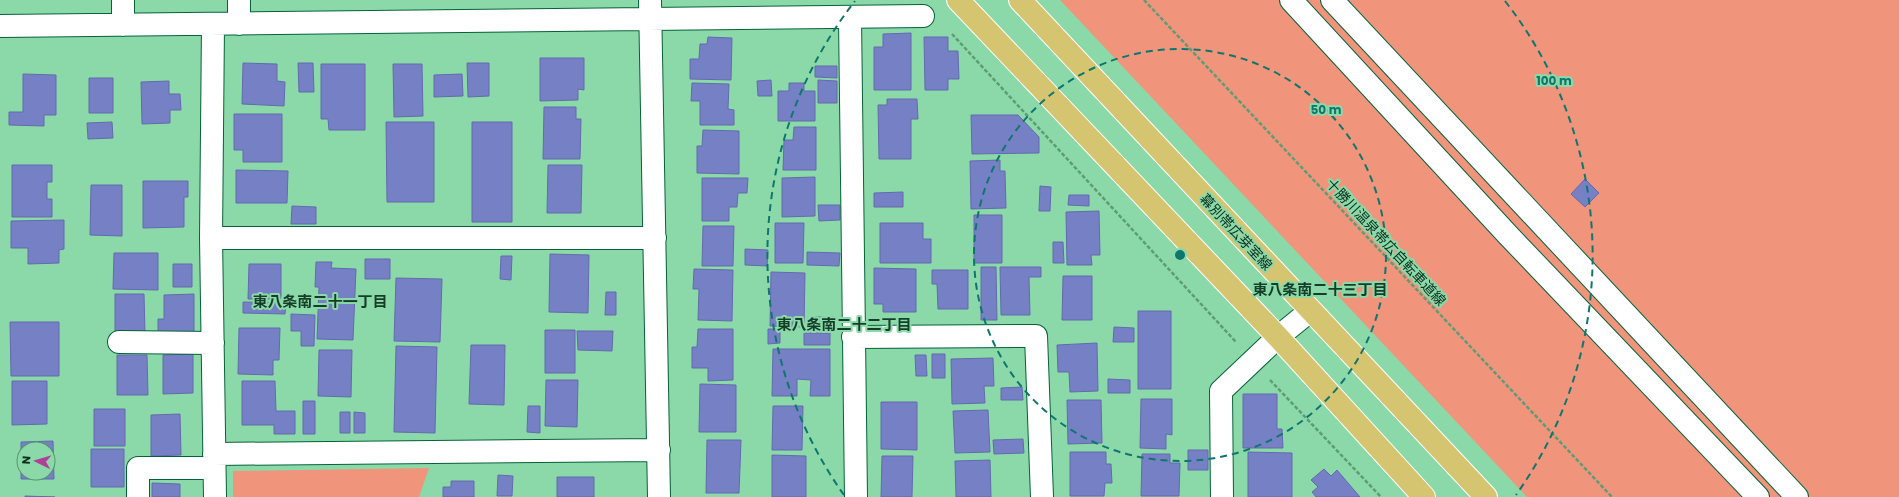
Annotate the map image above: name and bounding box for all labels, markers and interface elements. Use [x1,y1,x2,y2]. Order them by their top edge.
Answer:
text: 100 m [1536,72,1572,89]
text: 50 m [1311,101,1342,118]
street label: 十勝川温泉帯広自転車道線 [1321,174,1451,310]
street label: 幕別帯広芽室線 [1195,189,1277,275]
centre of rings [1173,248,1187,262]
district label: 東八条南二十三丁目 [1252,279,1388,300]
district label: 東八条南二十一丁目 [252,291,388,312]
district label: 東八条南二十二丁目 [776,314,912,335]
north arrow [16,441,56,481]
text: N [18,455,34,465]

